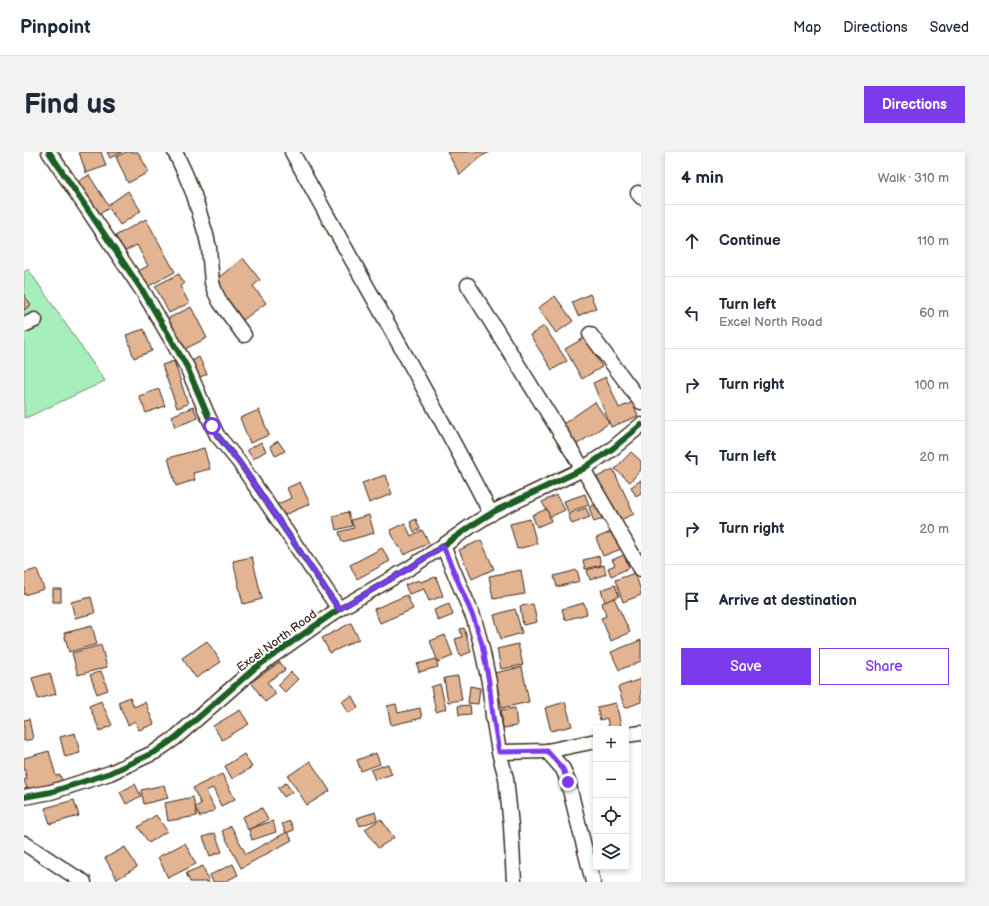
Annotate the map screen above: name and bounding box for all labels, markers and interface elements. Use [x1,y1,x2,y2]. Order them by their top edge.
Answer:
text: Pinpoint [20,16,91,39]
text: Map [793,19,821,36]
text: Directions [843,19,908,36]
text: Saved [930,19,969,36]
button: Directions [864,86,965,123]
text: Find us [24,88,116,121]
text: 4 min [681,168,724,188]
text: Walk · 310 m [878,170,949,186]
icon: ahead [681,230,703,252]
text: Continue [719,231,781,250]
text: 110 m [917,233,949,249]
text: Turn left [719,295,776,314]
icon: left [681,302,703,324]
text: 60 m [919,305,949,321]
text: Excel North Road [719,314,822,330]
icon: right [681,374,703,396]
text: Turn right [719,375,784,394]
text: 100 m [914,377,949,393]
route start [203,417,221,435]
icon: left [681,446,703,468]
text: Turn left [719,447,776,466]
text: 20 m [919,449,949,465]
icon: right [681,518,703,540]
text: Turn right [719,519,784,538]
text: 20 m [919,521,949,537]
icon: arrive [681,590,703,612]
text: Arrive at destination [719,591,857,610]
street label: Excel North Road [234,607,320,675]
button: Save [681,648,811,685]
button: Share [819,648,949,685]
map controls [593,726,629,870]
button: + [593,726,629,762]
button: − [593,762,629,798]
route end [559,773,577,791]
button: locate [593,798,629,834]
button: layers [593,834,629,870]

